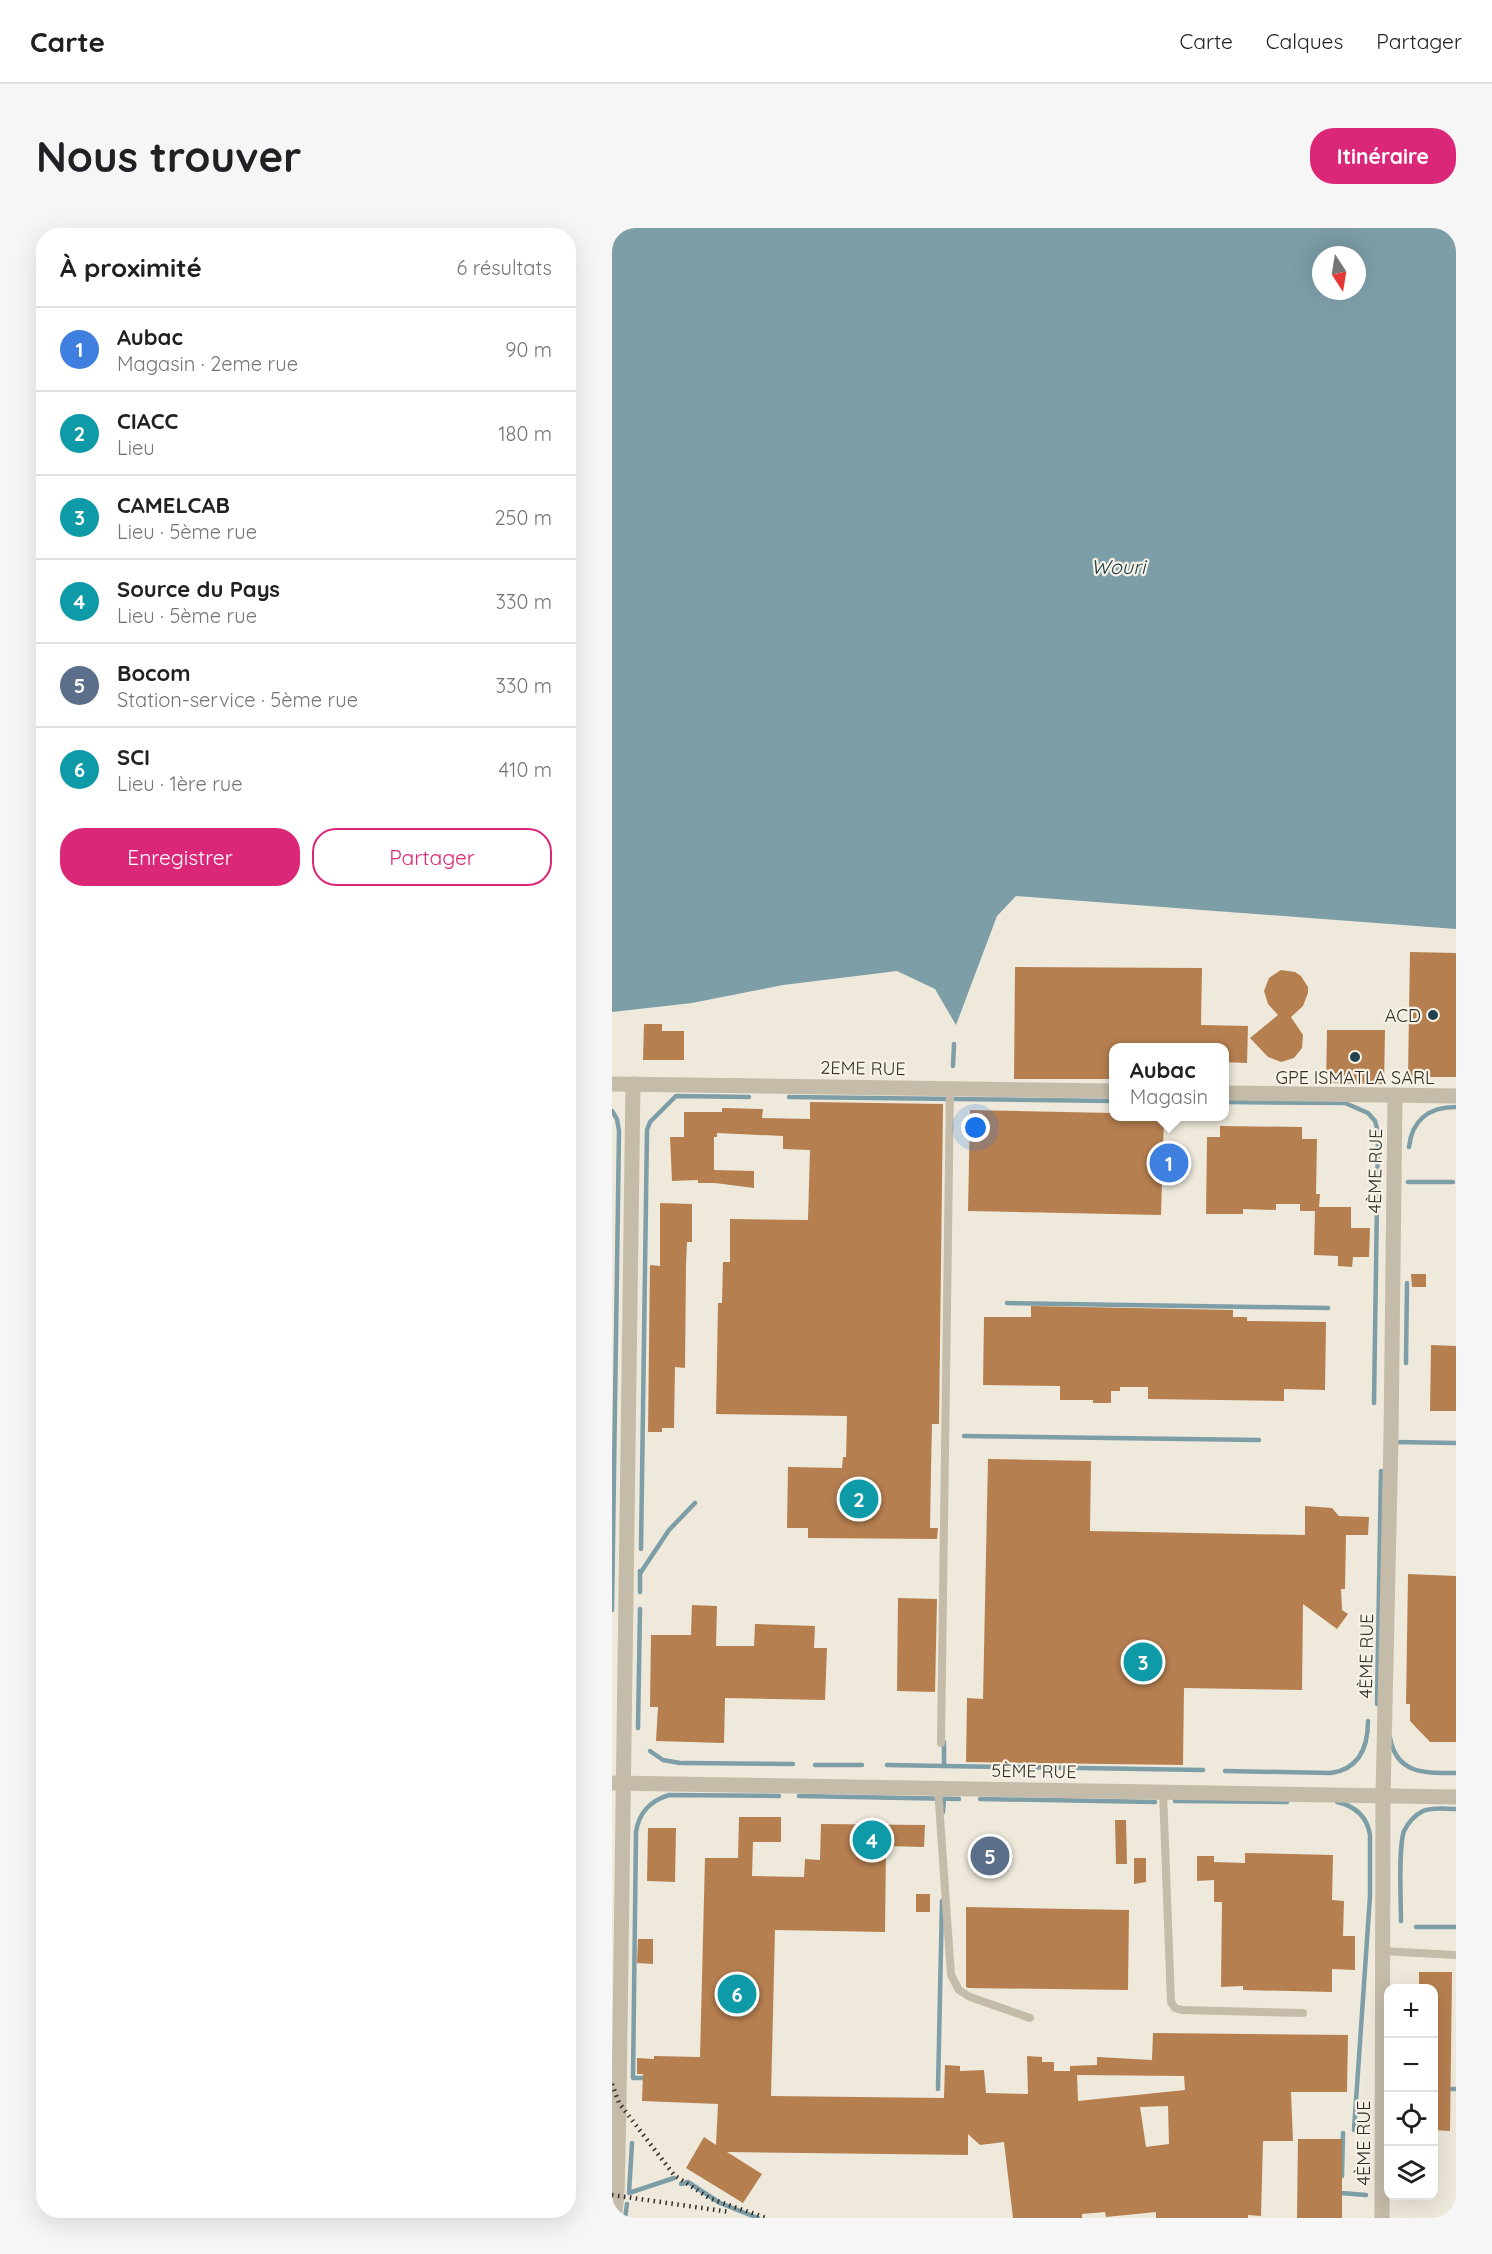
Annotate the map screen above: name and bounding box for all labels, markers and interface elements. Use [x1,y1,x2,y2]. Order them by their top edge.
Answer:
text: Carte [30,24,105,59]
text: Carte [1179,28,1233,54]
text: Calques [1266,28,1343,54]
text: Partager [1376,28,1462,54]
button: Itinéraire [1310,128,1456,184]
text: Nous trouver [36,130,301,183]
north arrow [1312,246,1366,300]
text: À proximité [60,251,202,284]
text: 6 résultats [456,255,552,280]
text: Aubac [117,323,183,351]
text: 1 [76,337,83,362]
text: 90 m [505,337,552,362]
text: Magasin · 2eme rue [117,351,298,376]
text: CIACC [117,407,178,435]
text: 2 [74,421,85,446]
text: 180 m [498,421,552,446]
text: Lieu [117,435,155,460]
text: CAMELCAB [117,491,230,519]
text: 3 [74,505,85,530]
text: 250 m [494,505,552,530]
text: Lieu · 5ème rue [117,519,257,544]
water label: Wouri [1091,554,1148,579]
text: Source du Pays [117,575,280,603]
text: 4 [74,589,85,614]
text: 330 m [495,589,552,614]
text: Lieu · 5ème rue [117,603,257,628]
text: Bocom [117,659,191,687]
text: 5 [74,673,85,698]
text: 330 m [495,673,552,698]
text: Station-service · 5ème rue [117,687,358,712]
text: SCI [117,743,150,771]
text: 6 [74,757,85,782]
text: 410 m [499,757,552,782]
text: Lieu · 1ère rue [117,771,243,796]
button: Enregistrer [60,828,300,886]
button: Partager [312,828,552,886]
place label: ACD [1385,1004,1421,1027]
marker: ACD [1426,1008,1440,1022]
popup [1109,1043,1229,1121]
marker: GPE ISMATLA SARL [1348,1050,1362,1064]
street label: 2EME RUE [820,1056,906,1080]
text: Aubac [1130,1056,1196,1084]
place label: GPE ISMATLA SARL [1275,1066,1435,1089]
text: Magasin [1130,1084,1208,1109]
your location [961,1113,990,1142]
street label: 4ÈME RUE [1363,1128,1387,1214]
pin: 1 [1150,1140,1188,1186]
pin: 2 [840,1476,878,1522]
street label: 4ÈME RUE [1354,1613,1378,1699]
pin: 3 [1124,1640,1162,1684]
street label: 5ÈME RUE [991,1759,1077,1783]
pin: 4 [852,1818,892,1862]
pin: 5 [970,1834,1010,1878]
pin: 6 [718,1972,756,2016]
map controls [1384,1984,1438,2200]
button: + [1384,1984,1438,2038]
button: − [1384,2038,1438,2092]
button: locate [1384,2092,1438,2146]
street label: 4ÈME RUE [1352,2101,1375,2185]
button: layers [1384,2146,1438,2200]

